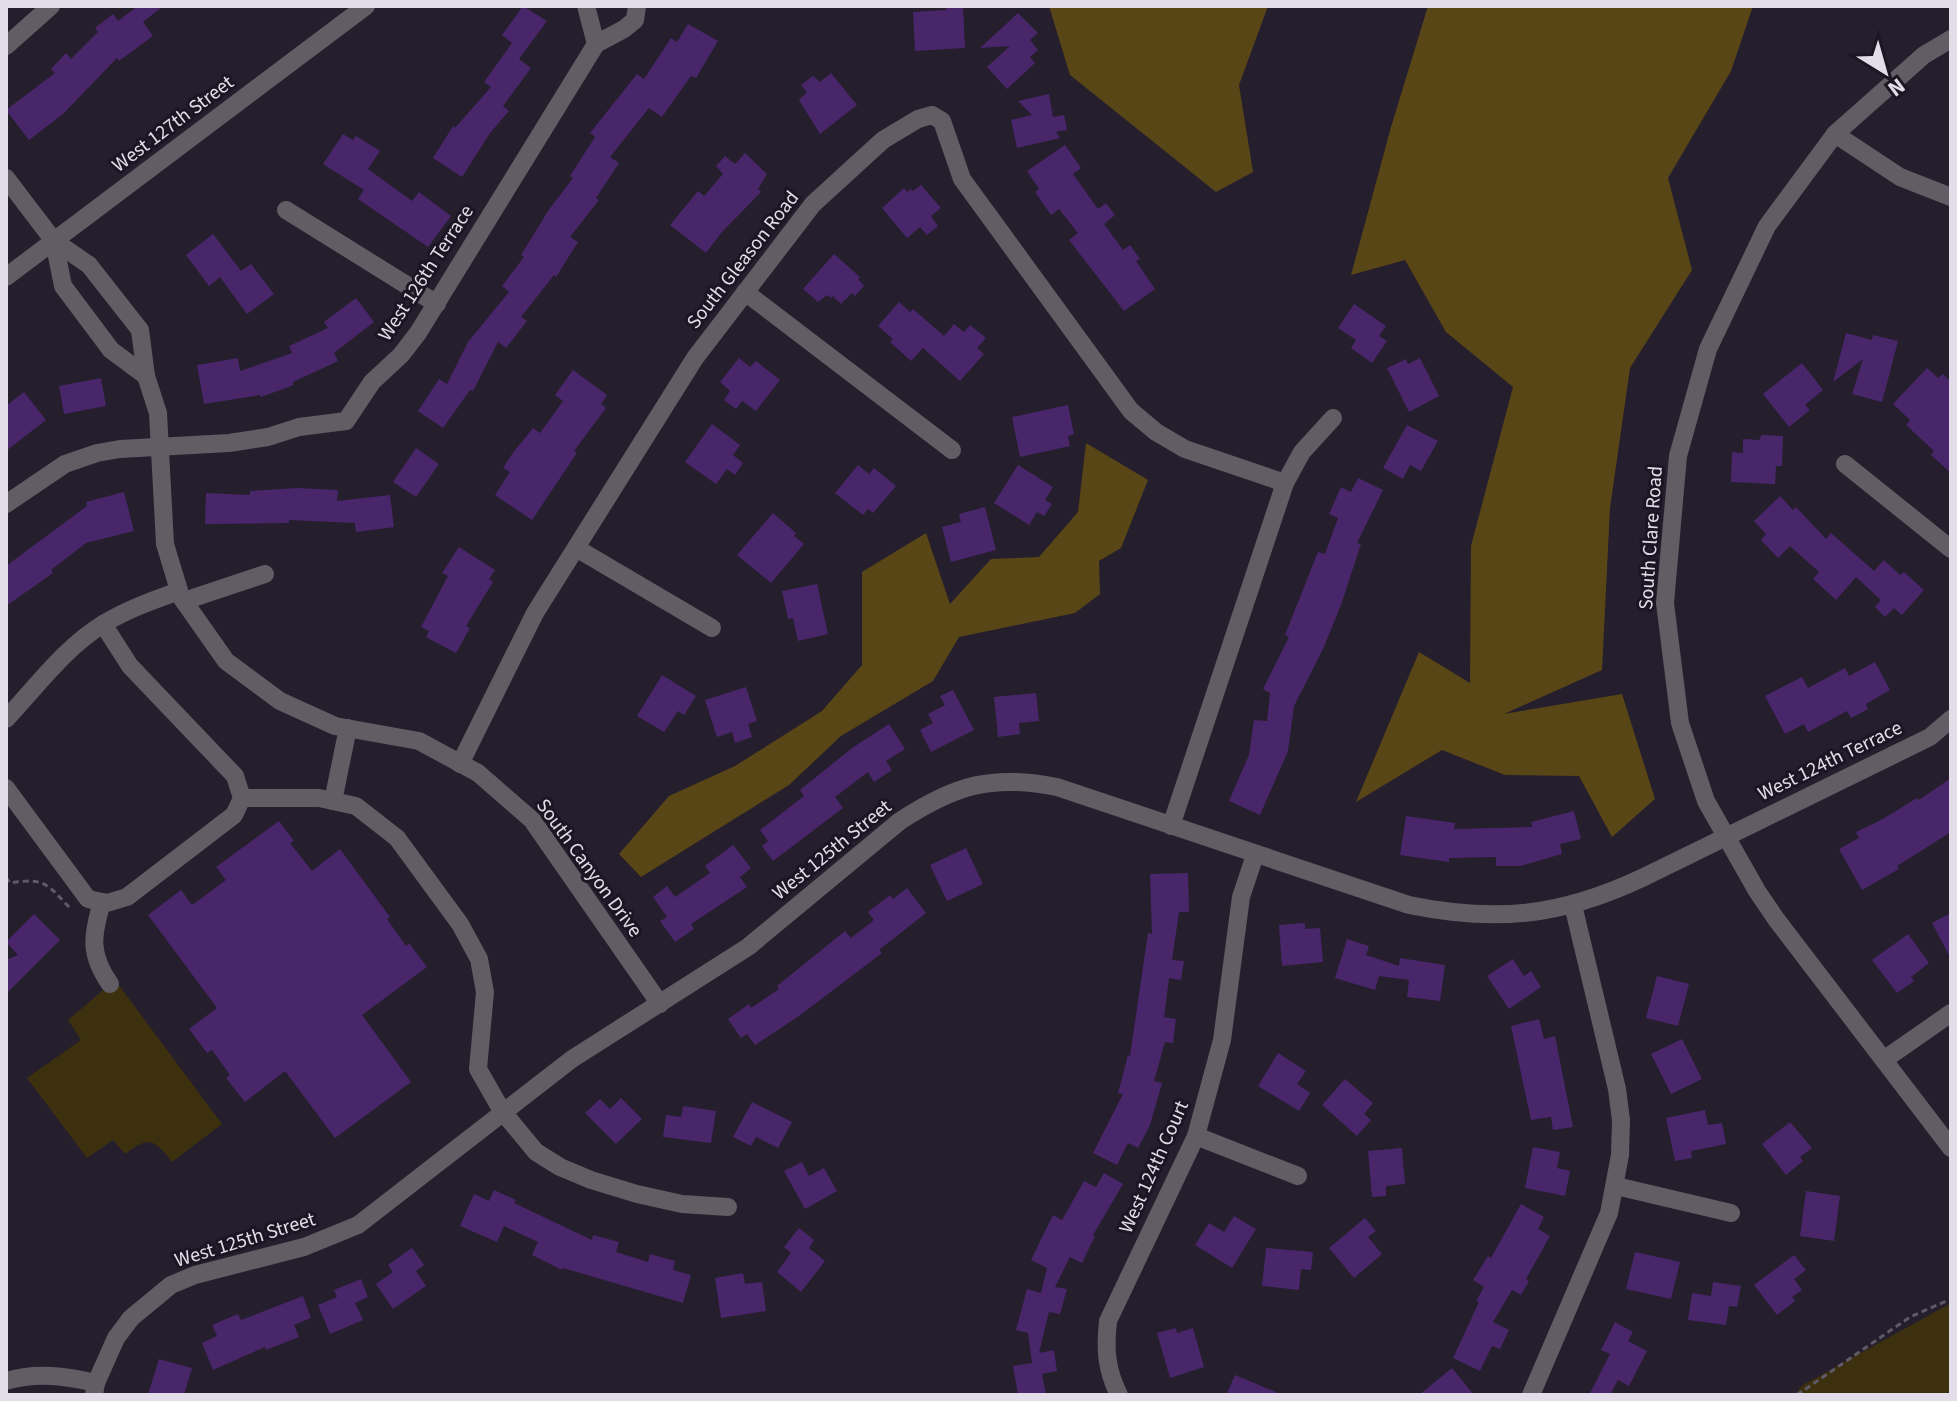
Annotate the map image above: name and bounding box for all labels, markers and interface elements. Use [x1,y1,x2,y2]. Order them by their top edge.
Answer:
north arrow [1845,32,1925,112]
street label: West 127th Street [106,69,240,179]
text: N [1881,70,1912,104]
street label: South Gleason Road [680,185,806,335]
street label: West 126th Terrace [371,199,481,347]
street label: South Clare Road [1632,465,1670,611]
street label: West 124th Terrace [1753,714,1907,808]
street label: South Canyon Drive [529,793,649,943]
street label: West 125th Street [766,793,898,907]
street label: West 124th Court [1112,1096,1196,1238]
street label: West 125th Street [171,1205,319,1275]

